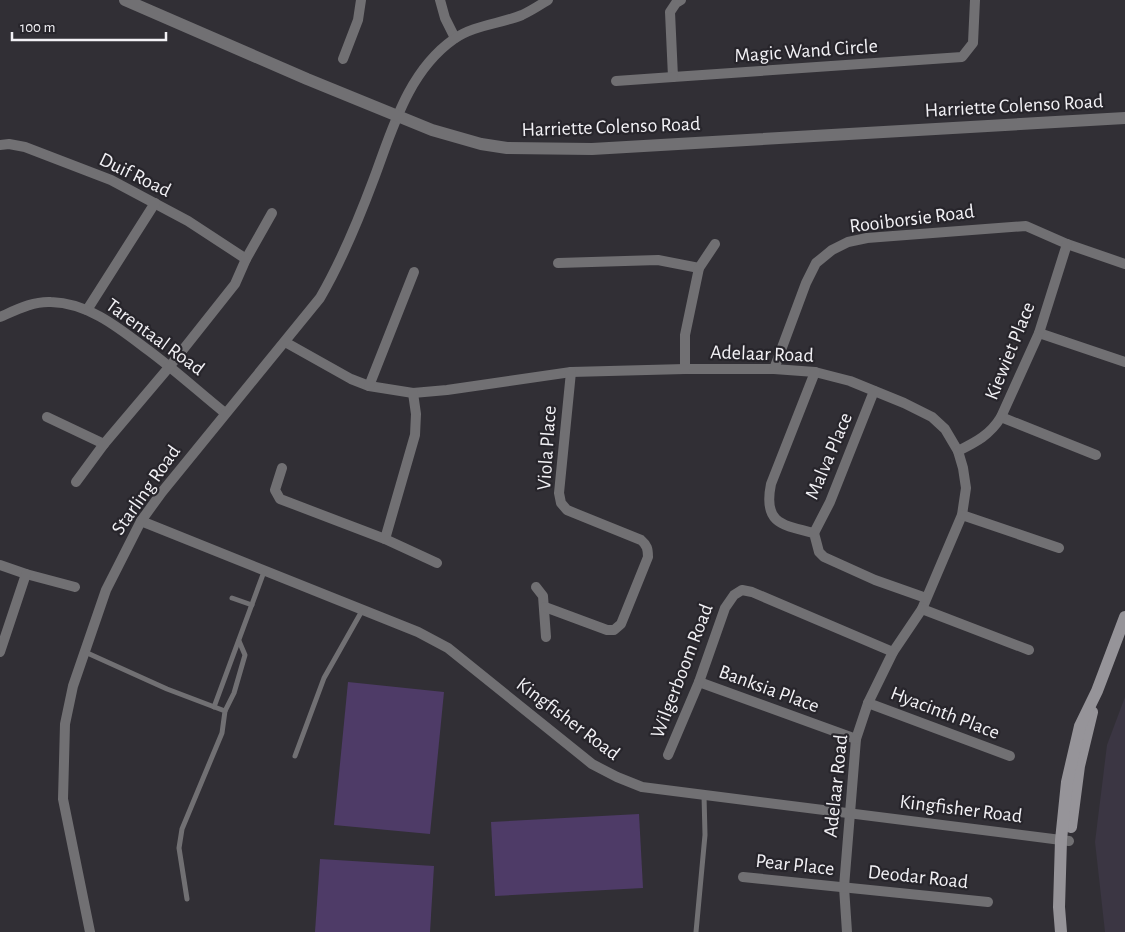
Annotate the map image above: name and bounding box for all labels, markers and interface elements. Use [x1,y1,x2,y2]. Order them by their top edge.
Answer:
scale bar [12,10,166,42]
text: 100 m [20,20,55,35]
street label: Magic Wand Circle [734,36,878,66]
street label: Harriette Colenso Road [924,91,1104,121]
street label: Harriette Colenso Road [521,114,701,140]
street label: Duif Road [96,149,174,201]
street label: Rooiborsie Road [848,201,976,237]
street label: Tarentaal Road [102,295,208,379]
street label: Kiewiet Place [981,299,1039,403]
street label: Adelaar Road [710,342,814,366]
street label: Viola Place [534,405,560,491]
street label: Malva Place [802,410,856,502]
street label: Starling Road [108,442,184,538]
street label: Wilgerboom Road [647,601,717,741]
street label: Banksia Place [716,662,822,716]
street label: Kingfisher Road [513,674,623,764]
street label: Hyacinth Place [888,683,1002,743]
street label: Adelaar Road [821,733,851,839]
street label: Kingfisher Road [898,792,1024,826]
street label: Pear Place [755,851,835,879]
street label: Deodar Road [867,862,969,892]

